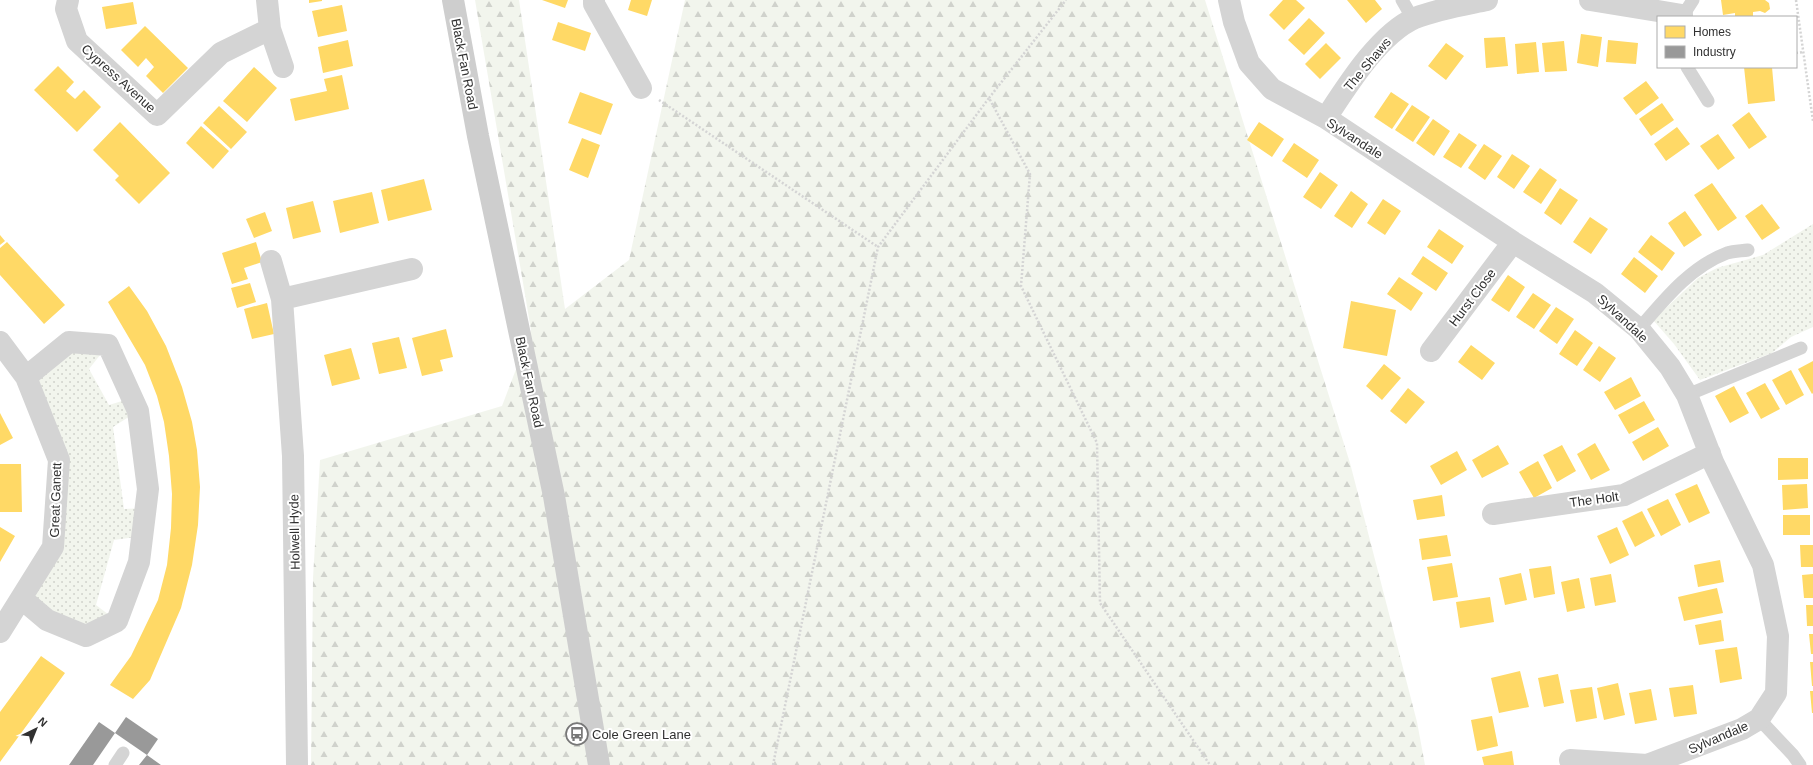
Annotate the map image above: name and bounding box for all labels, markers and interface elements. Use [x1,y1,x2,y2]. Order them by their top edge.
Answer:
legend [1657,16,1797,68]
street label: Black Fan Road [448,17,481,111]
text: Homes [1693,25,1731,39]
street label: The Shaws [1341,34,1394,94]
street label: Cypress Avenue [79,41,159,116]
text: Industry [1693,45,1736,59]
street label: Sylvandale [1324,115,1385,162]
street label: Hurst Close [1446,266,1499,329]
street label: Sylvandale [1594,291,1651,346]
street label: Black Fan Road [513,335,546,429]
street label: Great Ganett [47,462,64,538]
street label: The Holt [1569,489,1620,510]
street label: Holwell Hyde [286,494,303,570]
north arrow [16,709,56,749]
text: N [36,715,50,729]
street label: Sylvandale [1686,718,1750,757]
bus stop icon: Cole Green Lane [564,721,590,747]
place label: Cole Green Lane [592,727,691,742]

